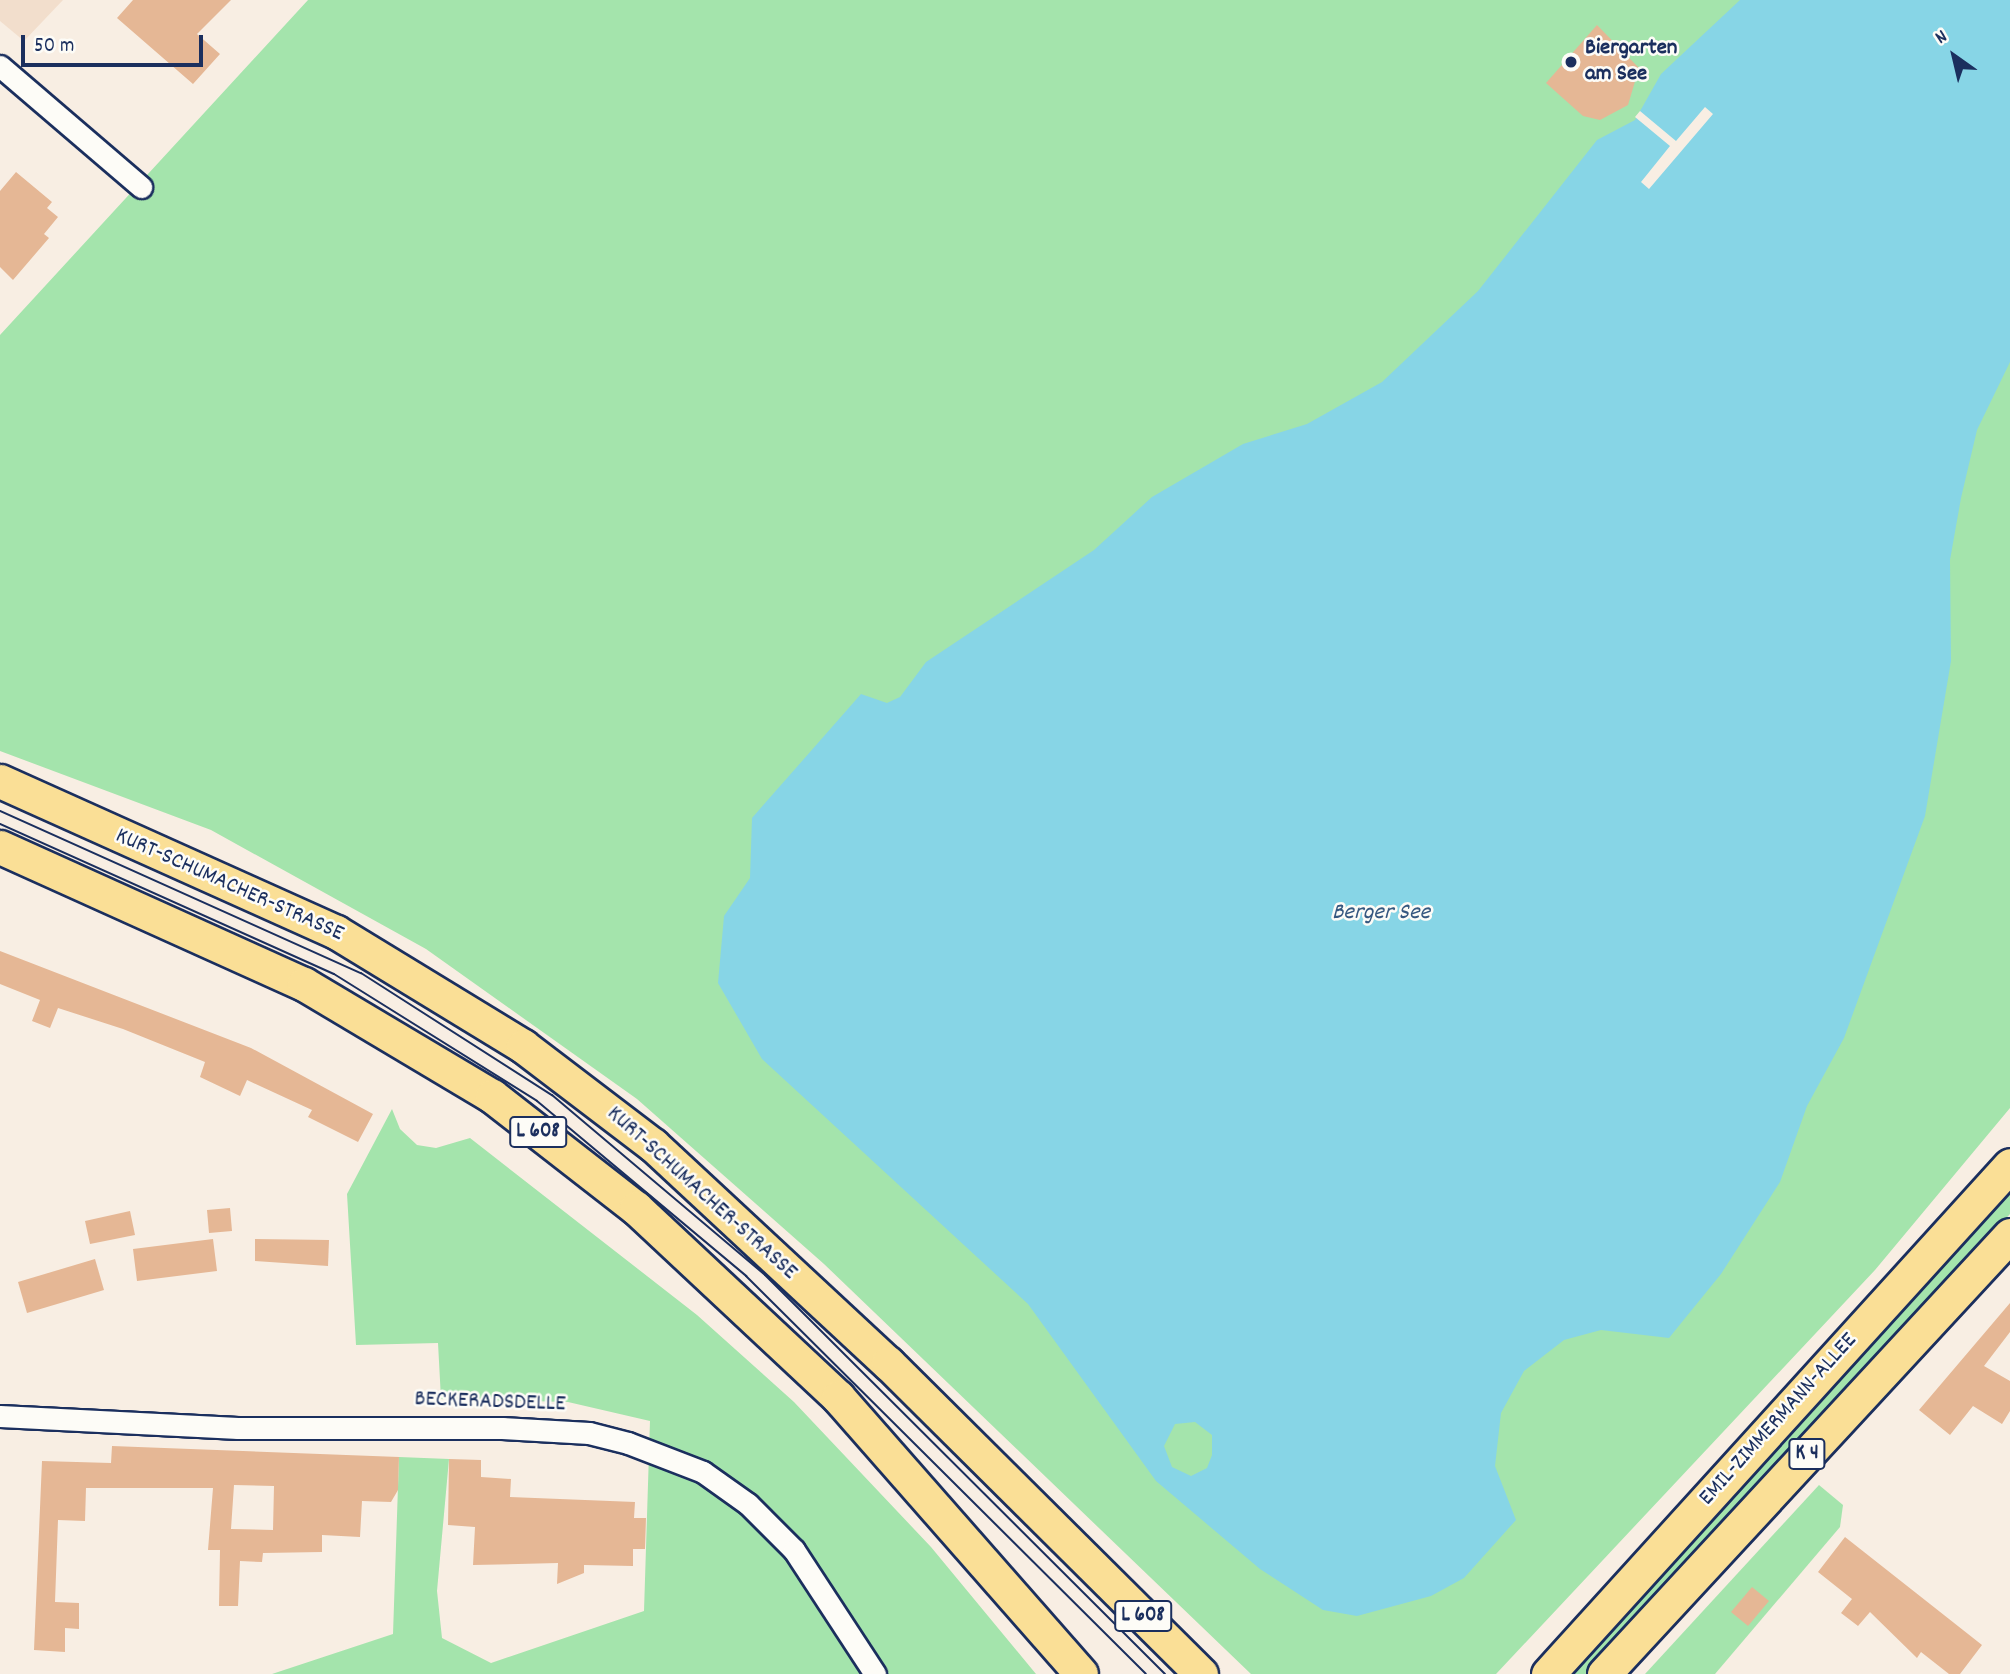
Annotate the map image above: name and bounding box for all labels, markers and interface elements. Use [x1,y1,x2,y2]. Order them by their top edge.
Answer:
scale bar [24,21,206,65]
north arrow [1919,21,1989,91]
text: N [1931,24,1953,52]
text: 50 m [34,32,74,62]
place label: Biergarten am See [1585,35,1677,89]
marker: Biergarten am See [1563,54,1579,70]
street label: KURT-SCHUMACHER-STRASSE [111,823,347,949]
water label: Berger See [1332,900,1430,928]
street label: KURT-SCHUMACHER-STRASSE [600,1101,802,1287]
road number: L 608 [508,1114,568,1150]
street label: EMIL-ZIMMERMANN-ALLEE [1694,1328,1864,1512]
street label: BECKERADSDELLE [414,1387,566,1419]
road number: K 4 [1788,1436,1826,1472]
road number: L 608 [1113,1598,1173,1634]

